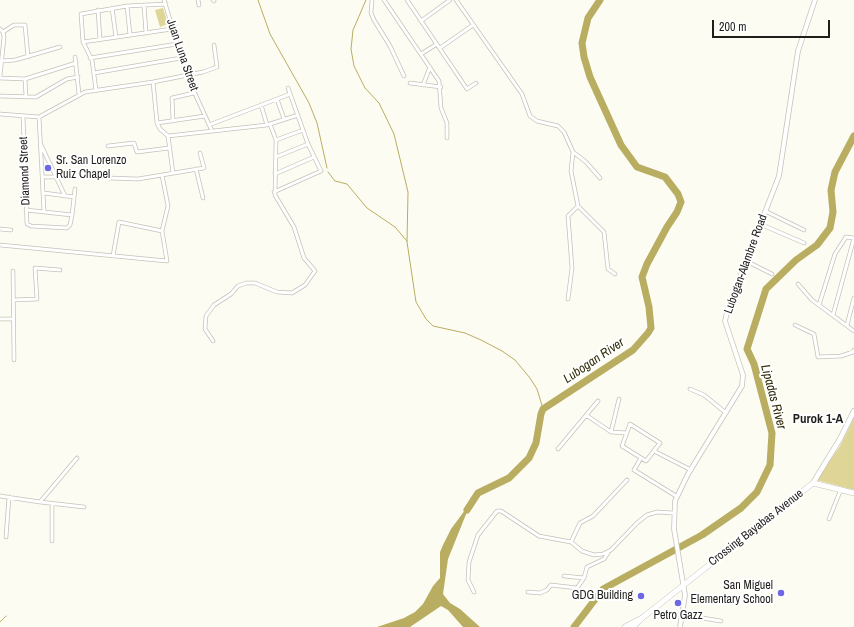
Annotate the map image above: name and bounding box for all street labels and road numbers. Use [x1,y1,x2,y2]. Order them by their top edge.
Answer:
street label: Juan Luna Street [163,17,201,93]
street label: Diamond Street [17,136,33,206]
street label: Lubogan-Alambre Road [721,212,771,316]
street label: Crossing Bayabas Avenue [706,487,806,569]

